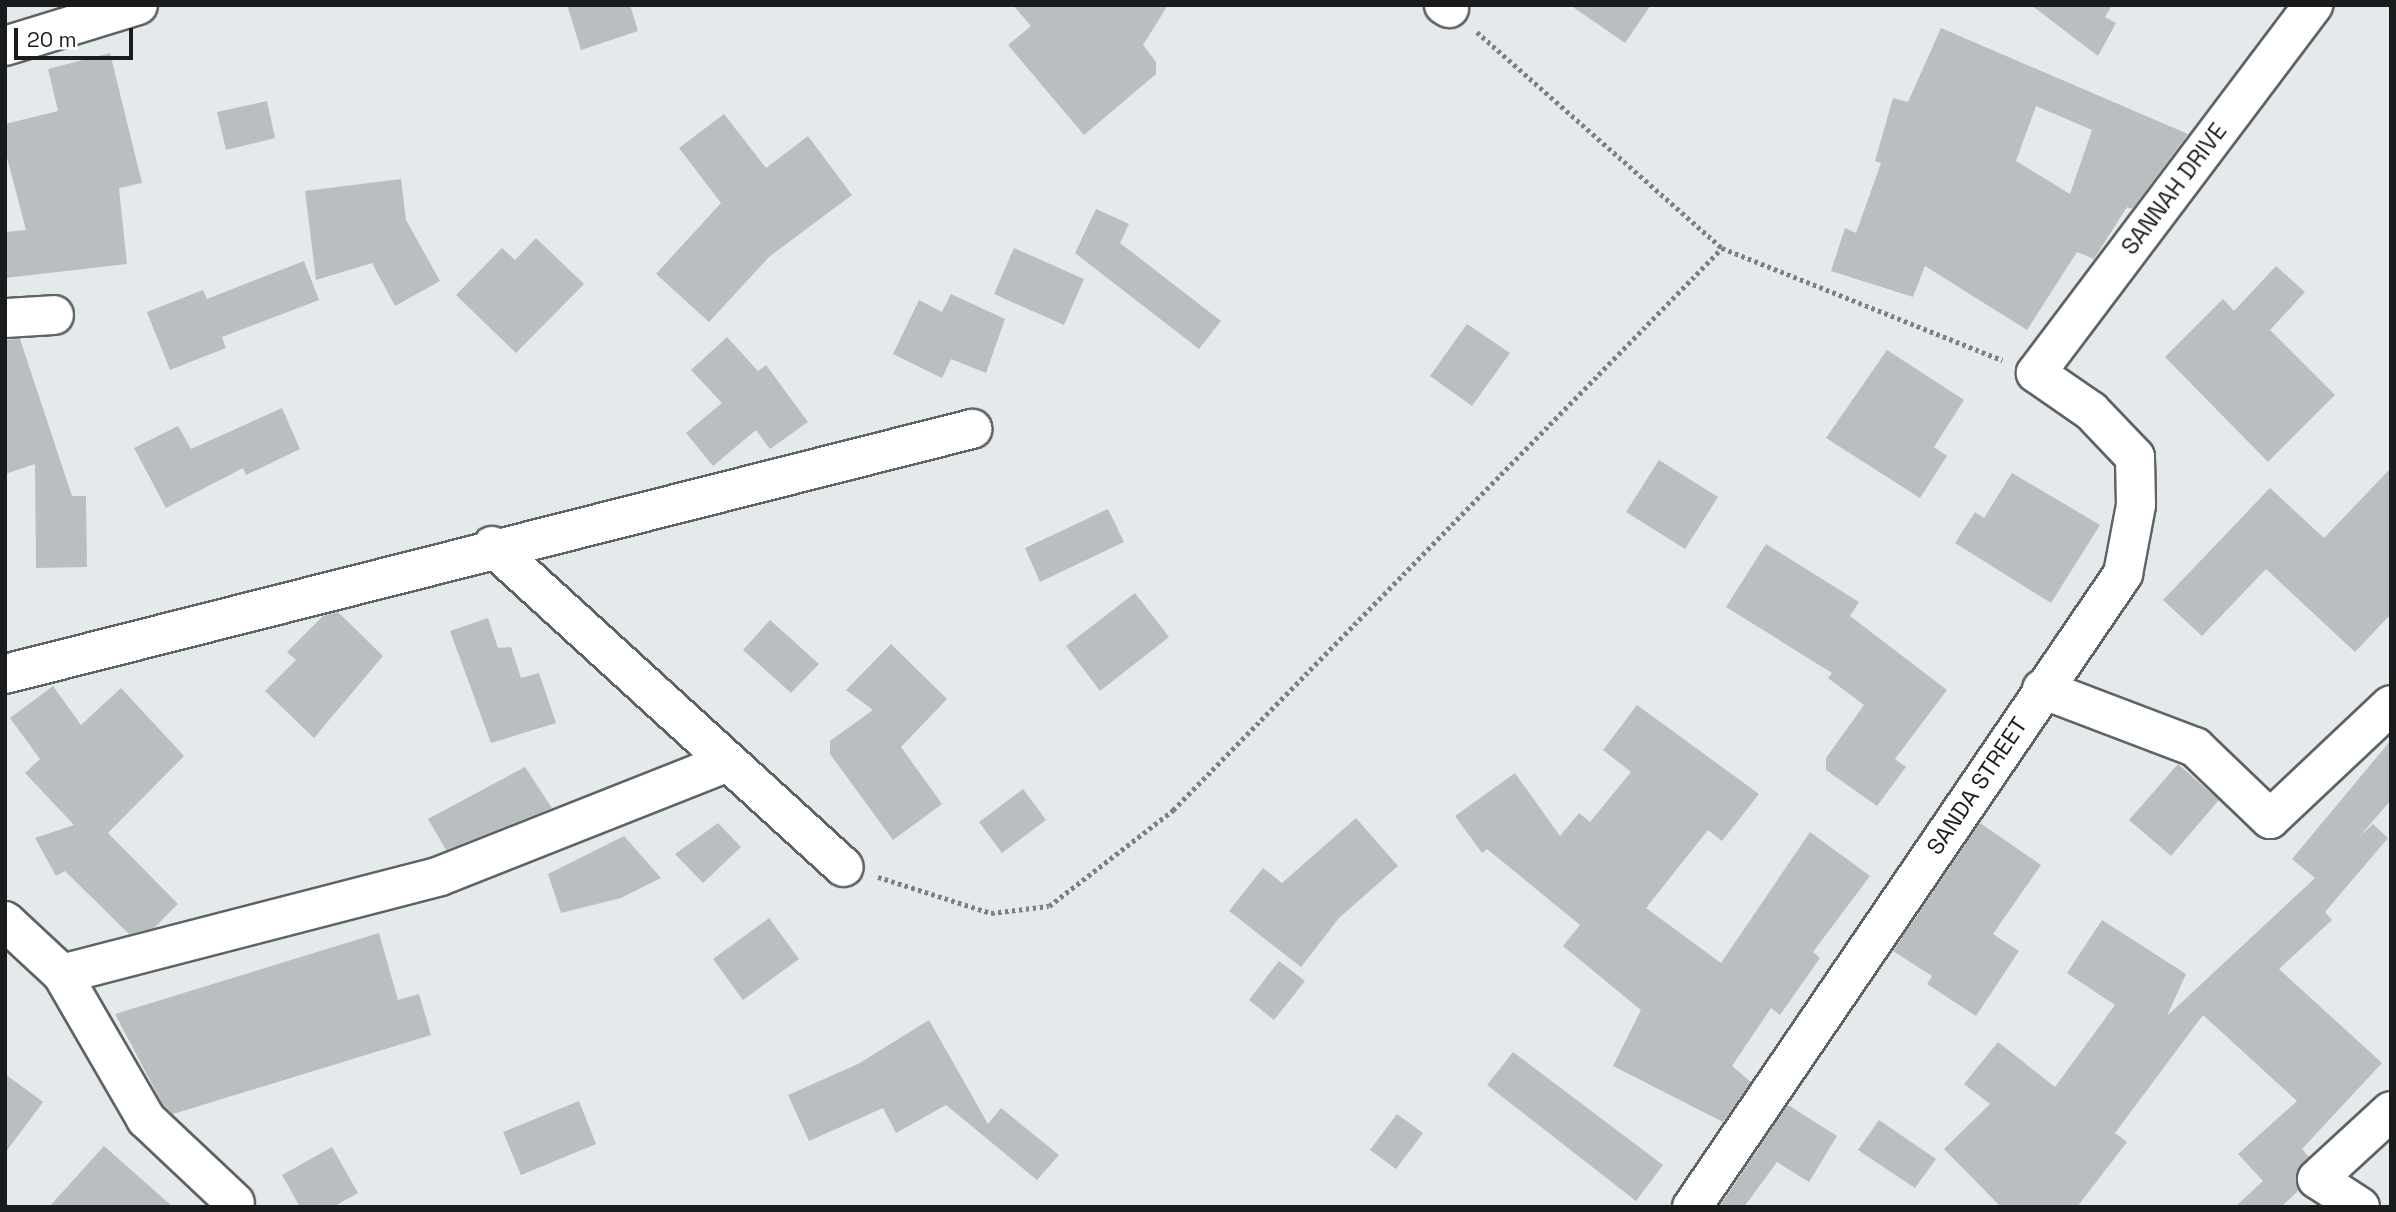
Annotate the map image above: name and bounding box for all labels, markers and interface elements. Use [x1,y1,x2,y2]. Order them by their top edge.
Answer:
scale bar [18,14,136,58]
text: 20 m [27,26,77,53]
street label: SANNAH DRIVE [2116,118,2232,260]
street label: SANDA STREET [1921,712,2033,860]

